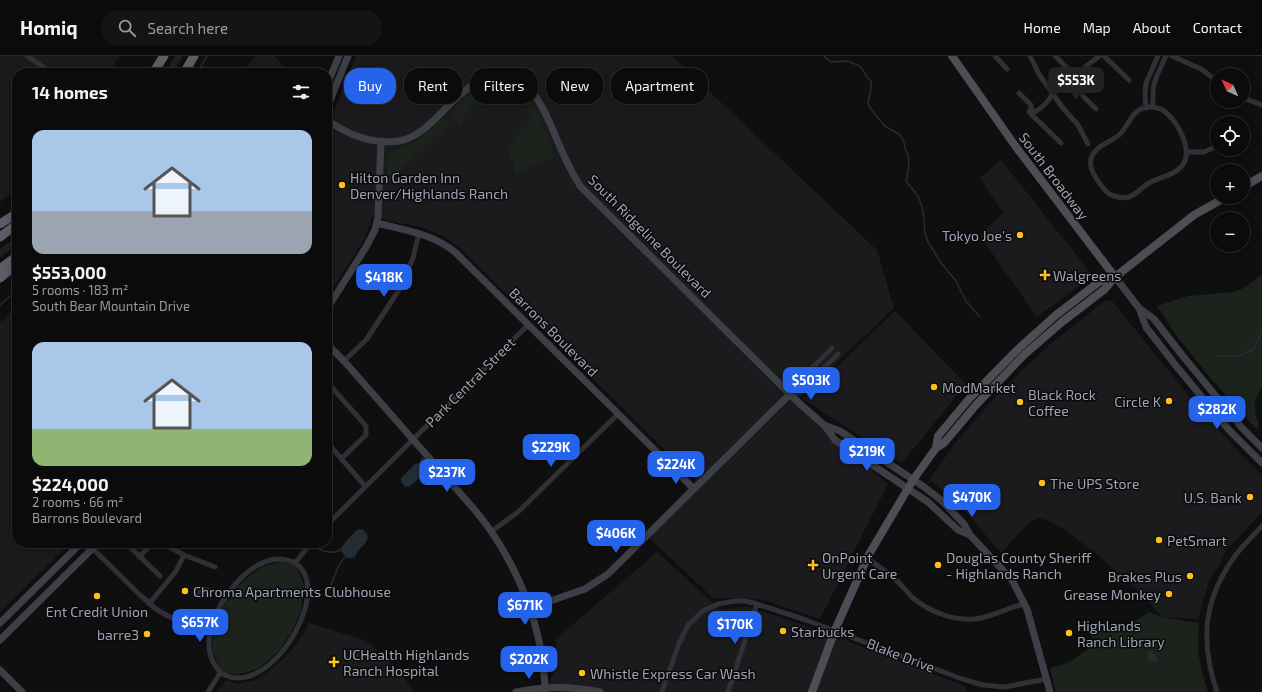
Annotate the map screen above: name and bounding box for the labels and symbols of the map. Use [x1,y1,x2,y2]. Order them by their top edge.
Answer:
pin: $553K [1048,67,1104,101]
north arrow [1210,68,1250,108]
street label: South Broadway [1016,129,1093,223]
place label: Hilton Garden Inn Denver/Highlands Ranch [350,169,508,202]
street label: South Ridgeline Boulevard [585,171,715,301]
marker: Hilton Garden Inn Denver/Highlands Ranch [337,180,347,190]
place label: Tokyo Joe's [942,227,1012,244]
marker: Tokyo Joe's [1015,230,1025,240]
pin: $418K [356,264,412,298]
place label: Walgreens [1053,267,1121,284]
marker: Walgreens [1040,270,1050,280]
street label: Barrons Boulevard [506,284,602,380]
street label: Park Central Street [422,334,518,430]
pin: $503K [783,367,839,401]
place label: ModMarket [942,379,1016,396]
marker: ModMarket [929,382,939,392]
place label: Black Rock Coffee [1028,386,1096,419]
place label: Circle K [1114,393,1162,410]
marker: Circle K [1164,396,1174,406]
pin: $282K [1189,396,1245,430]
marker: Black Rock Coffee [1015,397,1025,407]
pin: $229K [523,434,579,468]
pin: $219K [839,438,895,472]
pin: $224K [648,451,704,485]
pin: $237K [419,459,475,493]
place label: The UPS Store [1050,475,1139,492]
marker: The UPS Store [1037,478,1047,488]
pin: $470K [944,484,1000,518]
place label: U.S. Bank [1184,489,1242,506]
marker: U.S. Bank [1245,492,1255,502]
pin: $406K [588,520,644,554]
place label: PetSmart [1167,532,1227,549]
marker: PetSmart [1154,535,1164,545]
place label: OnPoint Urgent Care [822,549,897,582]
place label: Douglas County Sheriff - Highlands Ranch [946,549,1092,582]
marker: OnPoint Urgent Care [807,559,819,571]
marker: Douglas County Sheriff - Highlands Ranch [933,560,943,570]
place label: Brakes Plus [1108,568,1182,585]
marker: Brakes Plus [1185,571,1195,581]
place label: Chroma Apartments Clubhouse [193,583,391,600]
marker: Chroma Apartments Clubhouse [180,586,190,596]
place label: Grease Monkey [1064,586,1162,603]
marker: Grease Monkey [1164,589,1174,599]
marker: Ent Credit Union [92,591,102,601]
pin: $671K [497,592,553,626]
place label: Ent Credit Union [46,603,148,620]
pin: $657K [172,609,228,643]
pin: $170K [707,611,763,645]
place label: Highlands Ranch Library [1077,617,1165,650]
place label: Starbucks [791,623,854,640]
place label: barre3 [97,626,139,643]
marker: Starbucks [778,626,788,636]
marker: Highlands Ranch Library [1064,628,1074,638]
marker: barre3 [142,629,152,639]
street label: Blake Drive [865,634,937,676]
place label: UCHealth Highlands Ranch Hospital [343,646,469,679]
pin: $202K [501,646,557,680]
marker: UCHealth Highlands Ranch Hospital [328,656,340,668]
place label: Whistle Express Car Wash [590,665,756,682]
marker: Whistle Express Car Wash [577,668,587,678]

